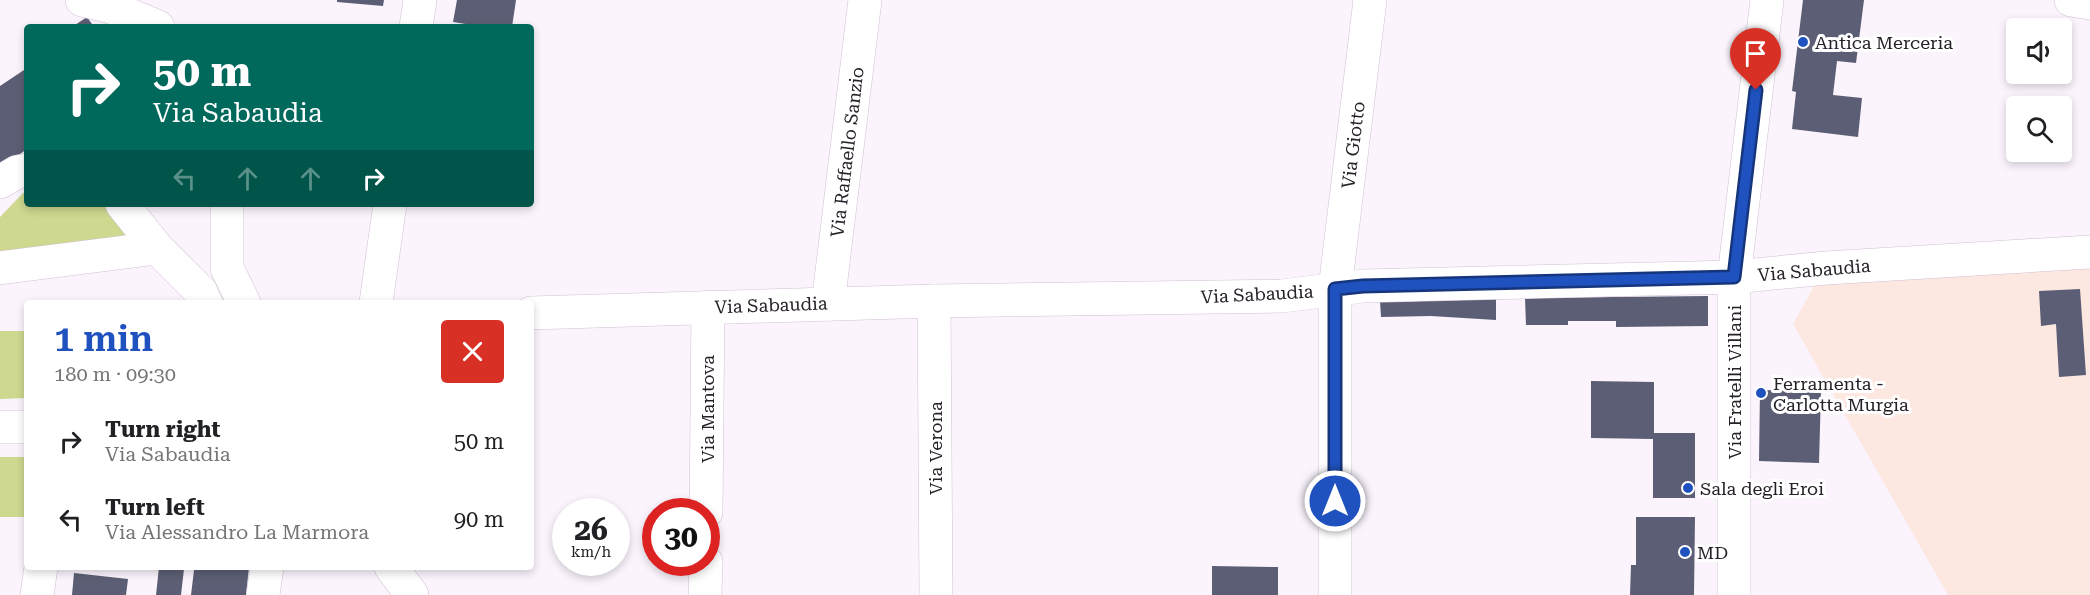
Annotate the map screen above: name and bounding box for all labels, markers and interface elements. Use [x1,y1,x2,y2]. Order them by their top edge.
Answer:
map controls [2006,18,2072,162]
button: sound [2006,18,2072,84]
pin [1730,28,1781,90]
place label: Antica Merceria [1815,32,1953,53]
marker: Antica Merceria [1796,35,1810,49]
icon: arrive [1739,37,1772,70]
text: 50 m [153,47,251,96]
icon: right [54,48,132,126]
street label: Via Raffaello Sanzio [826,66,868,238]
button: search [2006,96,2072,162]
text: Via Sabaudia [153,97,323,129]
street label: Via Giotto [1337,100,1369,190]
icon: left [168,162,201,195]
icon: ahead [231,162,264,195]
icon: ahead [294,162,327,195]
icon: right [357,162,390,195]
street label: Via Sabaudia [1757,255,1871,285]
street label: Via Sabaudia [1200,281,1314,307]
street label: Via Sabaudia [714,293,828,317]
street label: Via Fratelli Villani [1724,305,1745,459]
text: 1 min [54,318,153,360]
button: close [441,320,504,383]
street label: Via Mantova [697,355,718,463]
text: 180 m · 09:30 [54,362,176,386]
place label: Ferramenta - Carlotta Murgia [1773,373,1909,415]
marker: Ferramenta - Carlotta Murgia [1754,386,1768,400]
street label: Via Verona [925,401,946,495]
text: Turn right [105,417,220,442]
icon: right [54,425,87,458]
text: 50 m [454,429,504,454]
text: Via Sabaudia [105,442,231,466]
position arrow [1303,469,1367,533]
place label: Sala degli Eroi [1700,478,1824,499]
marker: Sala degli Eroi [1681,481,1695,495]
text: Turn left [105,495,205,520]
speed limit sign: 30 [642,498,720,576]
icon: left [54,503,87,536]
text: 90 m [454,507,504,532]
text: 26 [574,512,608,547]
text: Via Alessandro La Marmora [105,520,369,544]
place label: MD [1697,542,1728,563]
text: km/h [571,543,611,561]
marker: MD [1678,545,1692,559]

